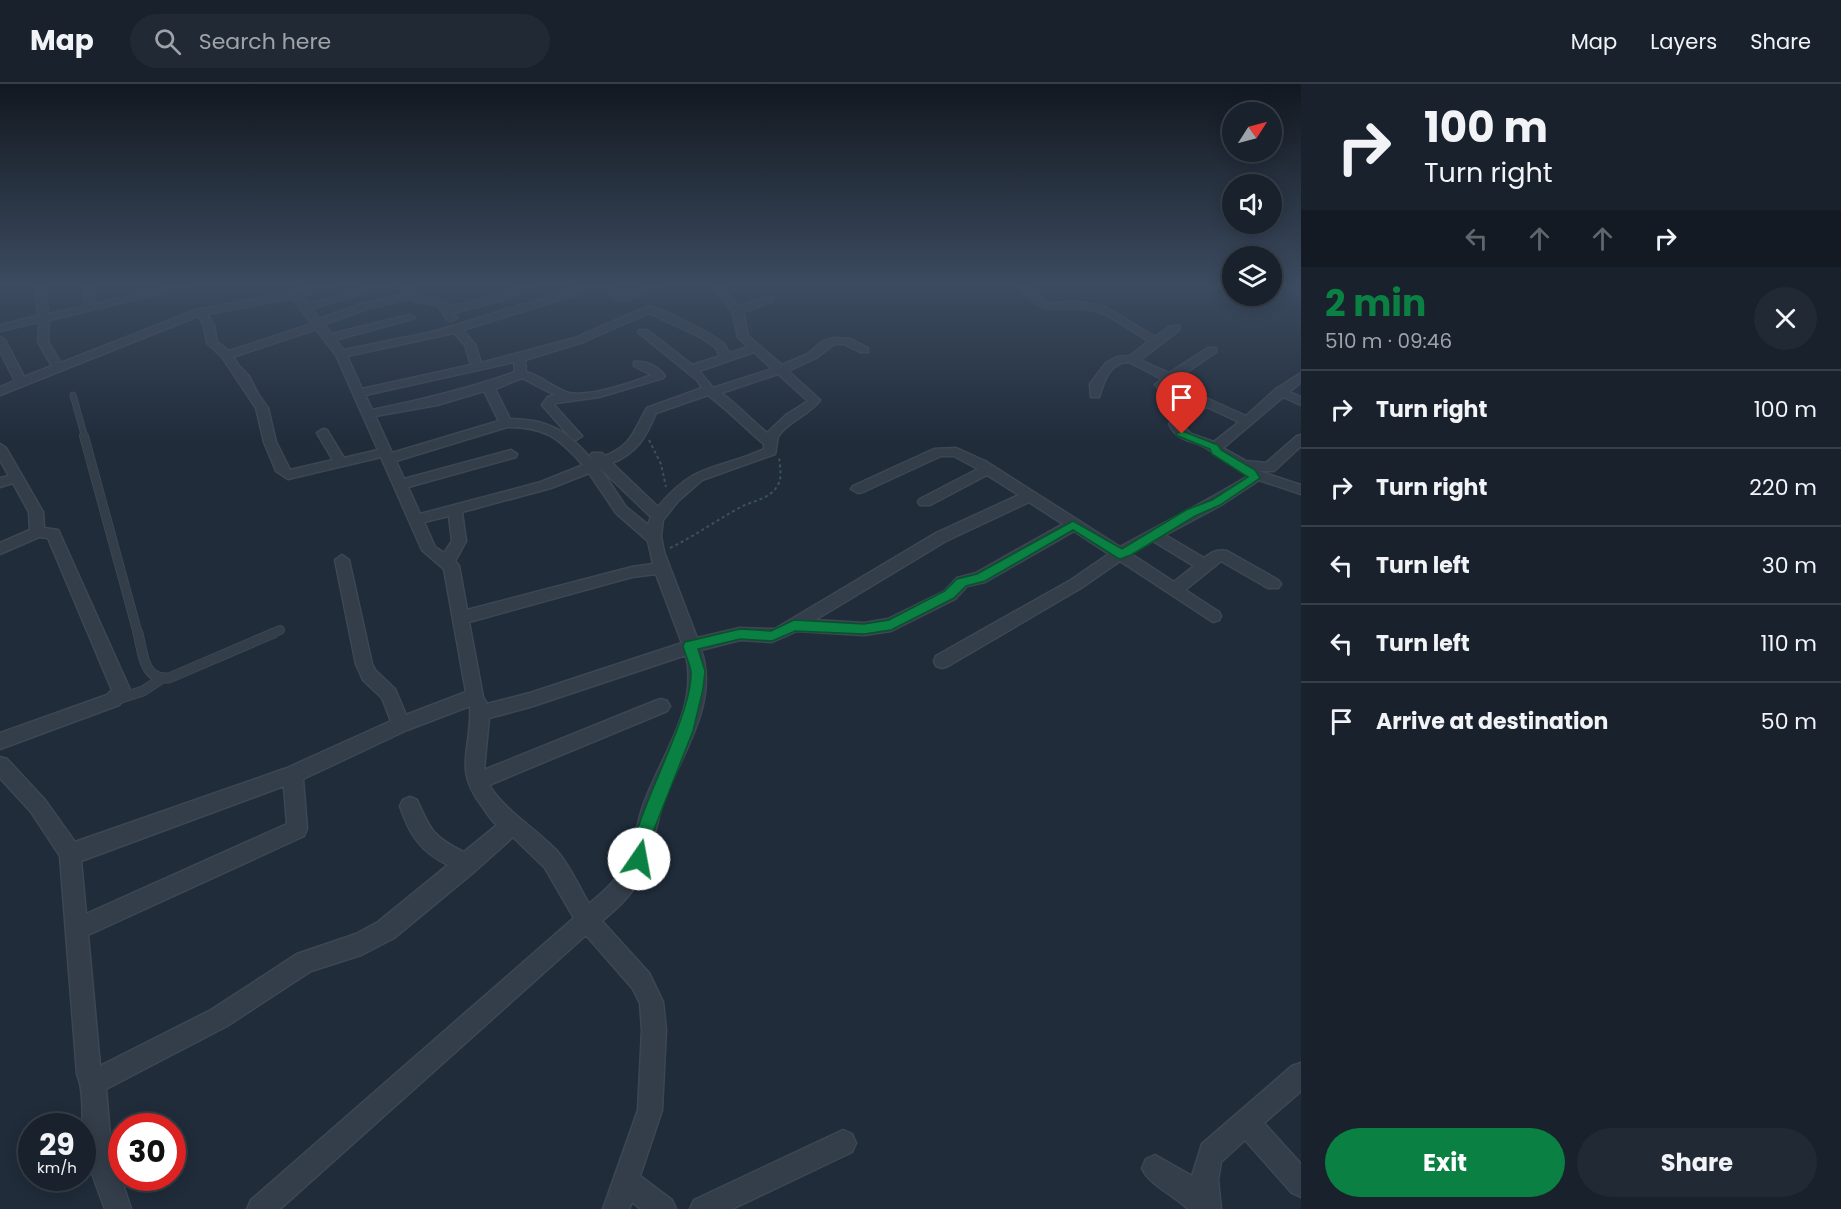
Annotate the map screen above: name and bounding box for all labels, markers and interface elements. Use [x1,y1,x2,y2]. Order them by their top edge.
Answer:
search box [130,14,550,68]
text: Map [30,21,94,60]
icon: search [151,25,184,58]
text: Search here [199,26,331,57]
text: Map [1571,27,1617,56]
text: Layers [1650,27,1717,56]
text: Share [1750,27,1811,56]
text: 100 m [1424,98,1548,157]
north arrow [1222,102,1282,162]
map controls [1222,102,1282,306]
icon: right [1325,108,1403,186]
text: Turn right [1424,154,1553,191]
button: sound [1222,174,1282,234]
icon: left [1460,222,1493,255]
icon: ahead [1523,222,1556,255]
icon: ahead [1586,222,1619,255]
icon: right [1649,222,1682,255]
button: layers [1222,246,1282,306]
text: 2 min [1325,278,1426,329]
button: close [1754,287,1817,350]
text: 510 m · 09:46 [1325,327,1452,355]
pin [1156,372,1207,434]
icon: arrive [1165,381,1198,414]
icon: right [1325,393,1358,426]
text: Turn right [1376,394,1487,425]
text: 100 m [1754,394,1817,425]
icon: right [1325,471,1358,504]
text: Turn right [1376,472,1487,503]
text: 220 m [1749,472,1817,503]
icon: left [1325,549,1358,582]
text: Turn left [1376,550,1470,581]
text: 30 m [1762,550,1817,581]
icon: left [1325,627,1358,660]
text: Turn left [1376,628,1470,659]
text: 110 m [1761,628,1817,659]
icon: arrive [1325,705,1358,738]
text: Arrive at destination [1376,706,1608,737]
text: 50 m [1761,706,1817,737]
position arrow [607,827,671,891]
speed limit sign: 30 [108,1113,186,1191]
text: 29 [39,1123,75,1166]
button: Exit [1325,1128,1565,1197]
button: Share [1577,1128,1817,1197]
text: km/h [37,1157,77,1178]

